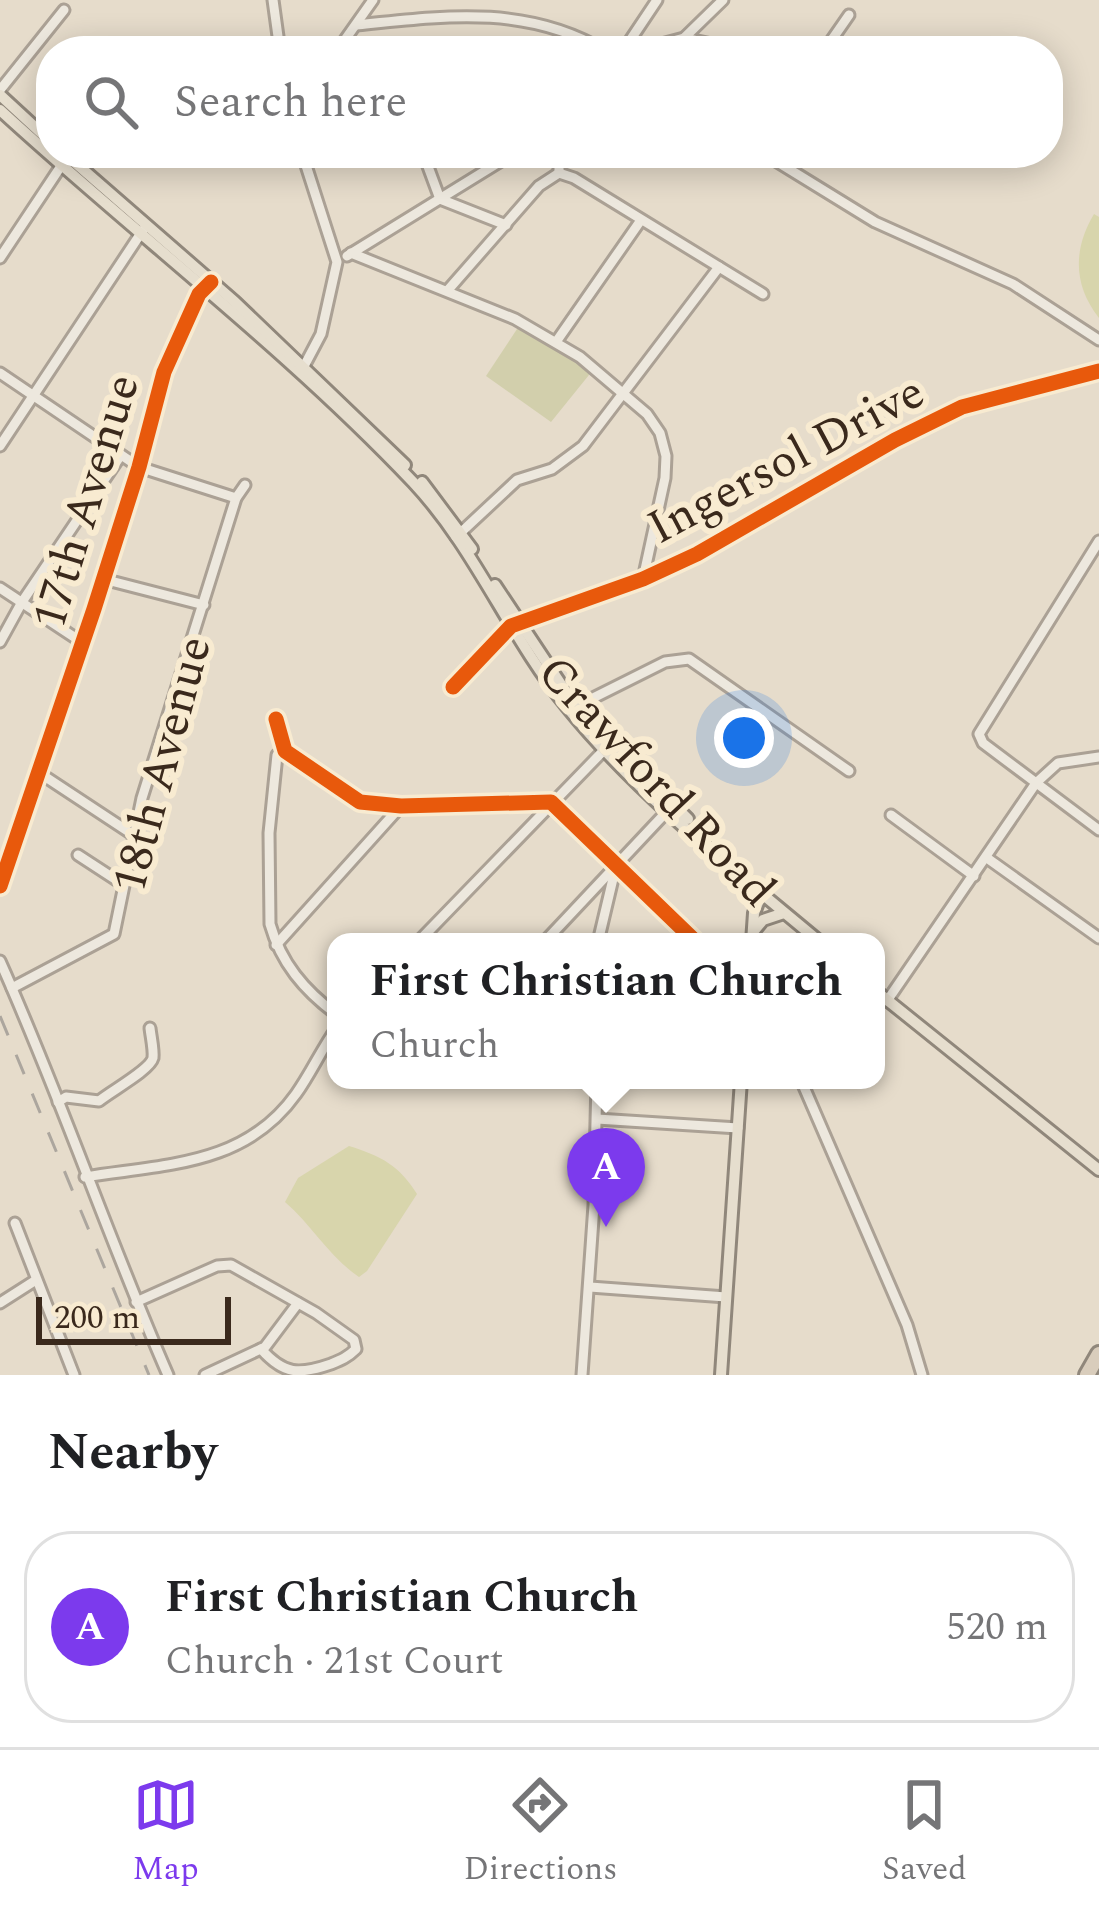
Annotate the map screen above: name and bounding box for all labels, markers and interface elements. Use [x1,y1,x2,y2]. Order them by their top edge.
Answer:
search box [36,36,1063,168]
text: Search here [174,68,407,137]
icon: search [78,69,144,135]
street label: Ingersol Drive [634,356,938,564]
street label: 17th Avenue [13,365,160,638]
street label: 18th Avenue [93,628,232,901]
street label: Crawford Road [520,639,793,925]
your location [714,708,774,768]
popup [327,933,885,1089]
text: First Christian Church [369,947,843,1016]
text: Church [369,1016,499,1075]
pin: A [567,1128,645,1227]
scale bar [36,1291,231,1344]
text: 200 m [54,1293,140,1343]
text: Nearby [48,1414,217,1492]
text: First Christian Church [165,1563,638,1632]
text: A [75,1598,105,1657]
text: 520 m [946,1598,1048,1657]
text: Church · 21st Court [165,1632,504,1691]
tab: Map [132,1772,199,1894]
tab: Directions [463,1772,617,1894]
tab: Saved [882,1772,967,1894]

